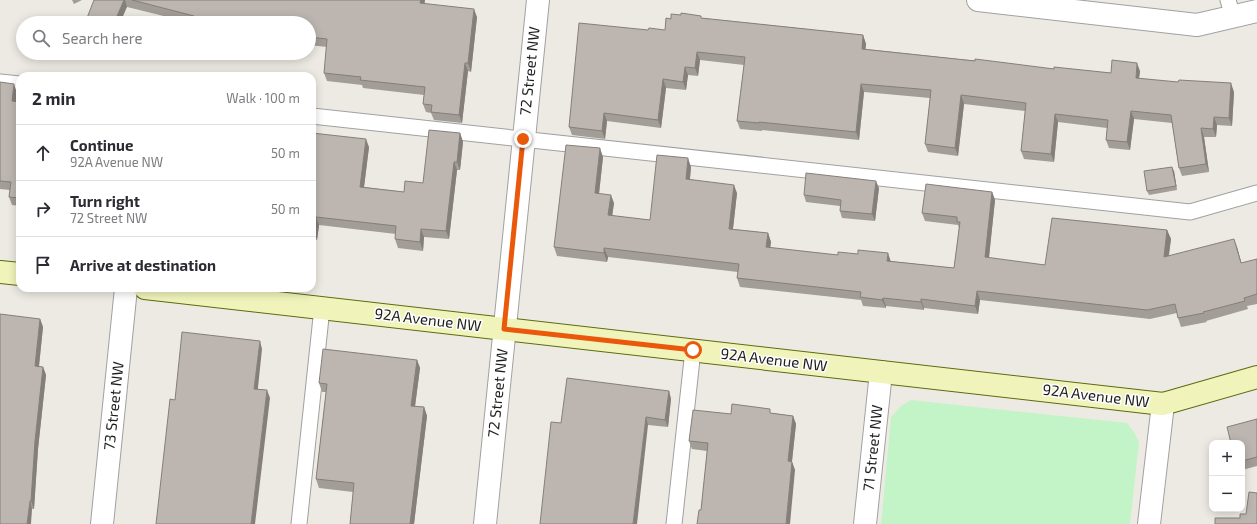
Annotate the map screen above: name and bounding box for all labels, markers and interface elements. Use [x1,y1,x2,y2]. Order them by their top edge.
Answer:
search box [16,16,316,60]
street label: 72 Street NW [515,26,543,116]
icon: search [30,27,52,49]
text: Search here [62,29,143,47]
text: 2 min [32,88,75,108]
text: Walk · 100 m [226,90,300,106]
route end [514,130,532,148]
text: Continue [70,136,133,154]
icon: ahead [32,142,54,164]
text: 50 m [271,145,300,161]
text: 92A Avenue NW [70,154,163,170]
text: Turn right [70,192,140,210]
icon: right [32,198,54,220]
text: 50 m [271,201,300,217]
text: 72 Street NW [70,210,147,226]
icon: arrive [32,254,54,276]
text: Arrive at destination [70,256,216,274]
street label: 92A Avenue NW [374,304,483,334]
route start [684,341,702,359]
street label: 92A Avenue NW [720,344,829,374]
street label: 72 Street NW [483,348,511,438]
street label: 73 Street NW [99,361,127,451]
street label: 92A Avenue NW [1042,380,1151,410]
street label: 71 Street NW [859,404,885,492]
map controls [1209,440,1245,512]
button: + [1209,440,1245,476]
button: − [1209,476,1245,512]

